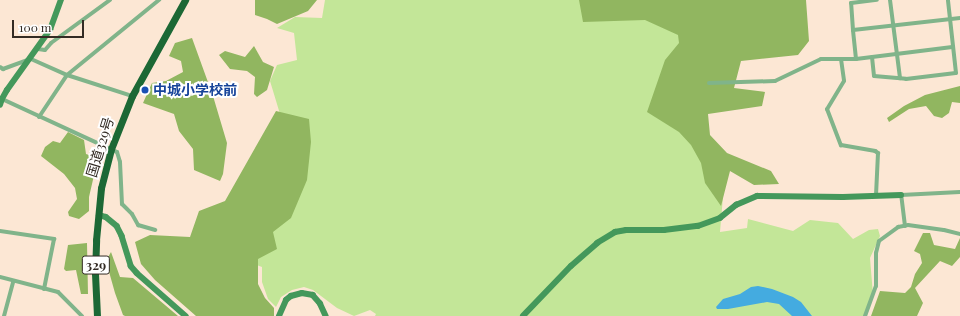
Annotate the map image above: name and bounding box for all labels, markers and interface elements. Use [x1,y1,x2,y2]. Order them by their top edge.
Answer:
scale bar [14,12,86,38]
text: 100 m [19,19,51,35]
place label: 中城小学校前 [153,82,237,98]
marker: 中城小学校前 [140,85,150,95]
street label: 国道329号 [83,115,117,179]
road number: 329 [81,254,111,276]

